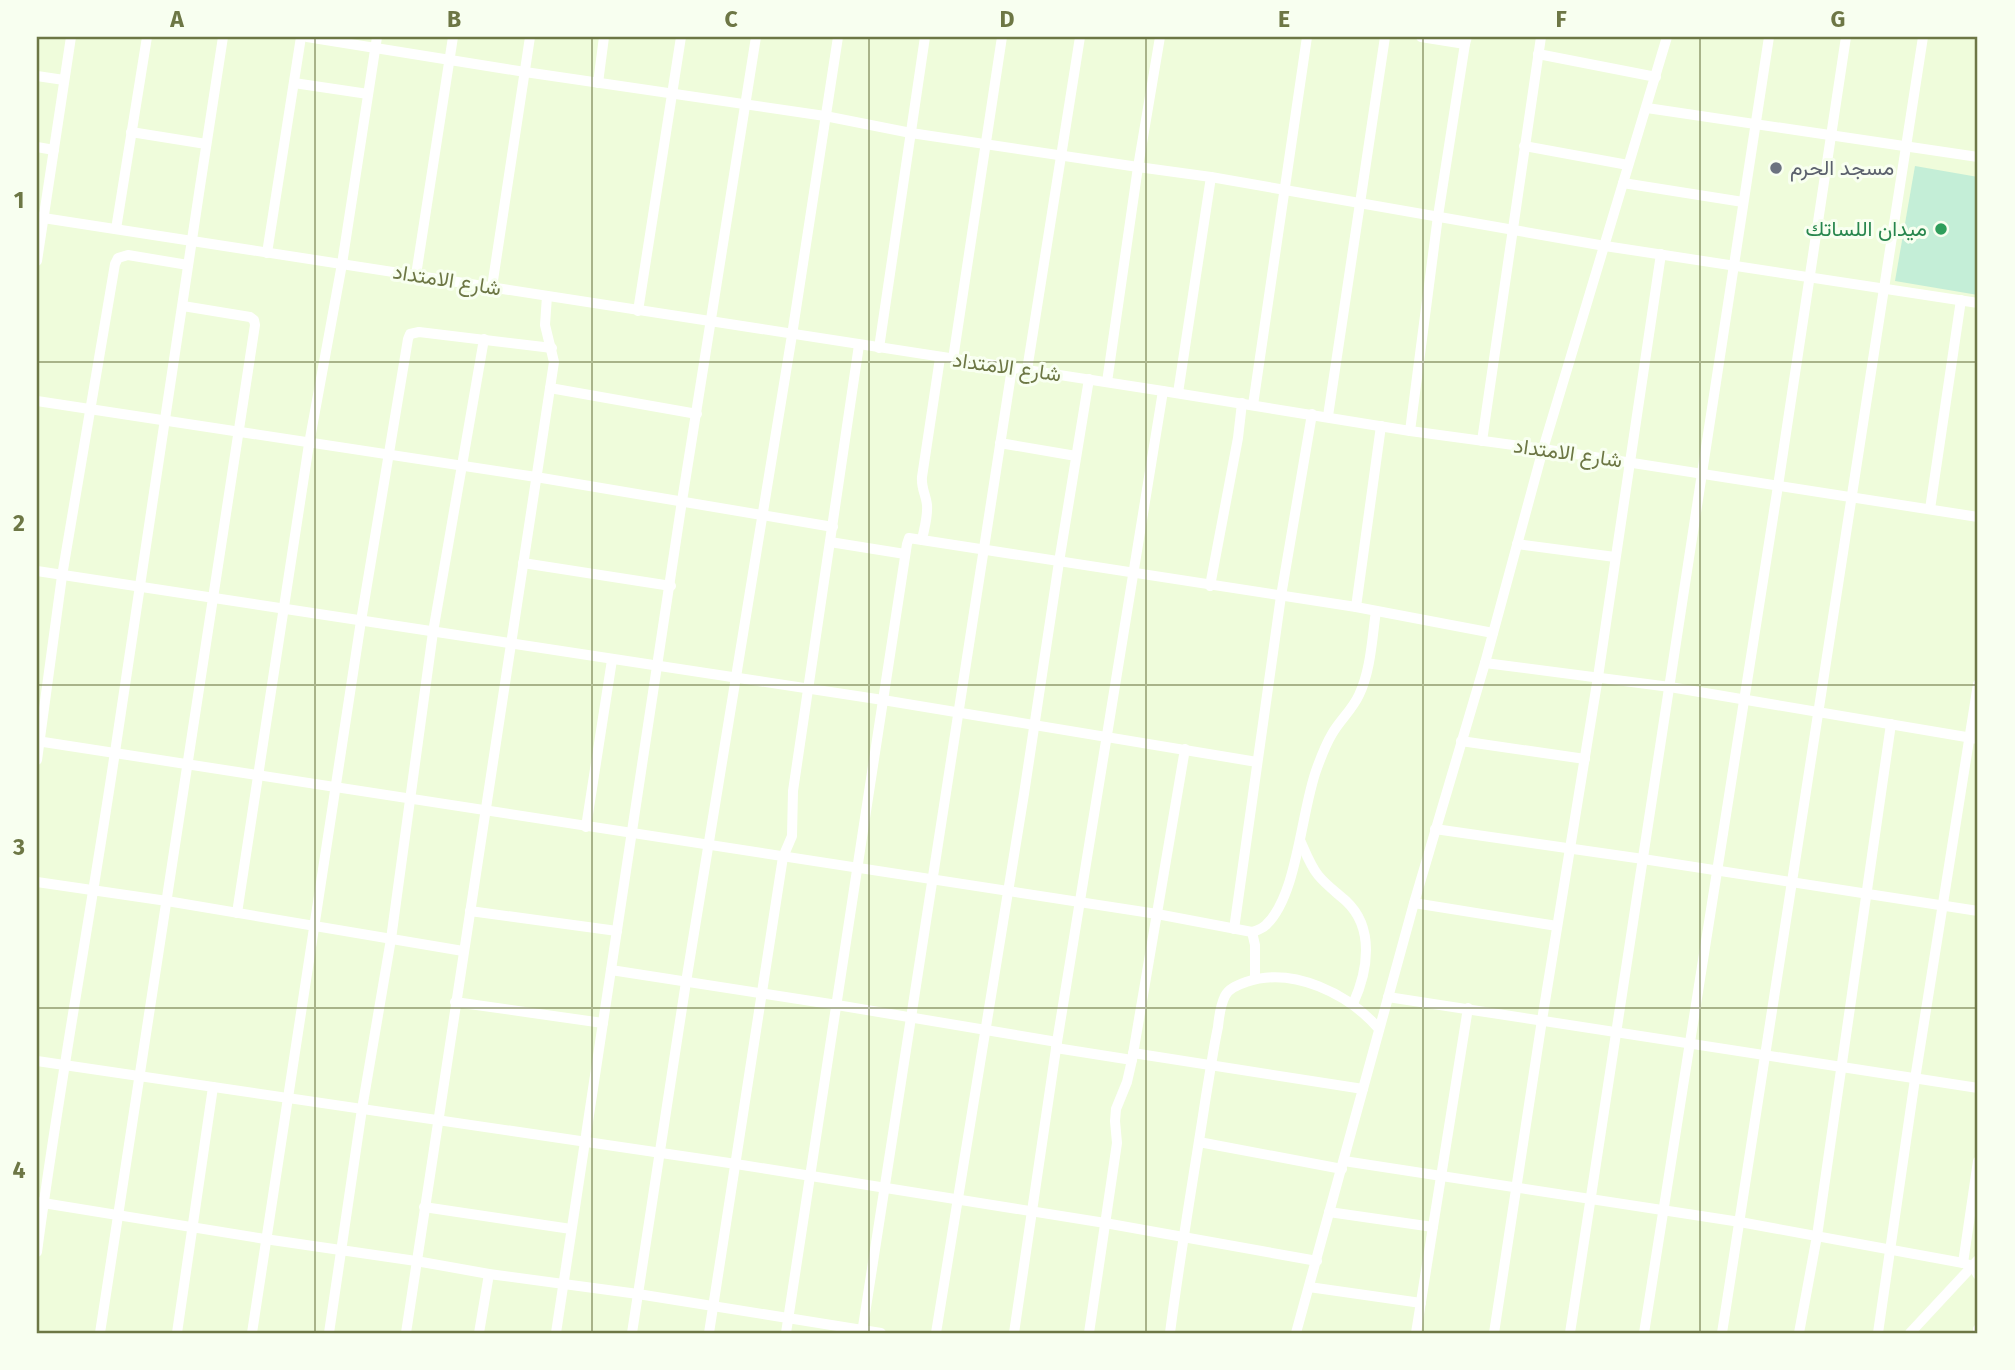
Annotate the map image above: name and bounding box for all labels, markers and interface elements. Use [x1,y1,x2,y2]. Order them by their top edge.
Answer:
text: A [169,5,184,33]
text: B [447,5,461,33]
text: C [724,5,738,33]
text: D [1000,5,1015,33]
text: E [1278,5,1290,33]
text: F [1555,5,1567,33]
text: G [1831,5,1845,33]
place label: مسجد الحرم [1790,155,1894,182]
marker: مسجد الحرم [1768,160,1784,176]
text: 1 [14,186,24,214]
place label: ميدان اللساتك [1805,216,1927,242]
marker: ميدان اللساتك [1933,221,1949,237]
street label: شارع الامتداد [391,259,503,302]
street label: شارع الامتداد [951,347,1063,388]
street label: شارع الامتداد [1512,433,1624,474]
text: 2 [13,509,25,537]
text: 3 [12,833,25,861]
text: 4 [13,1156,26,1184]

